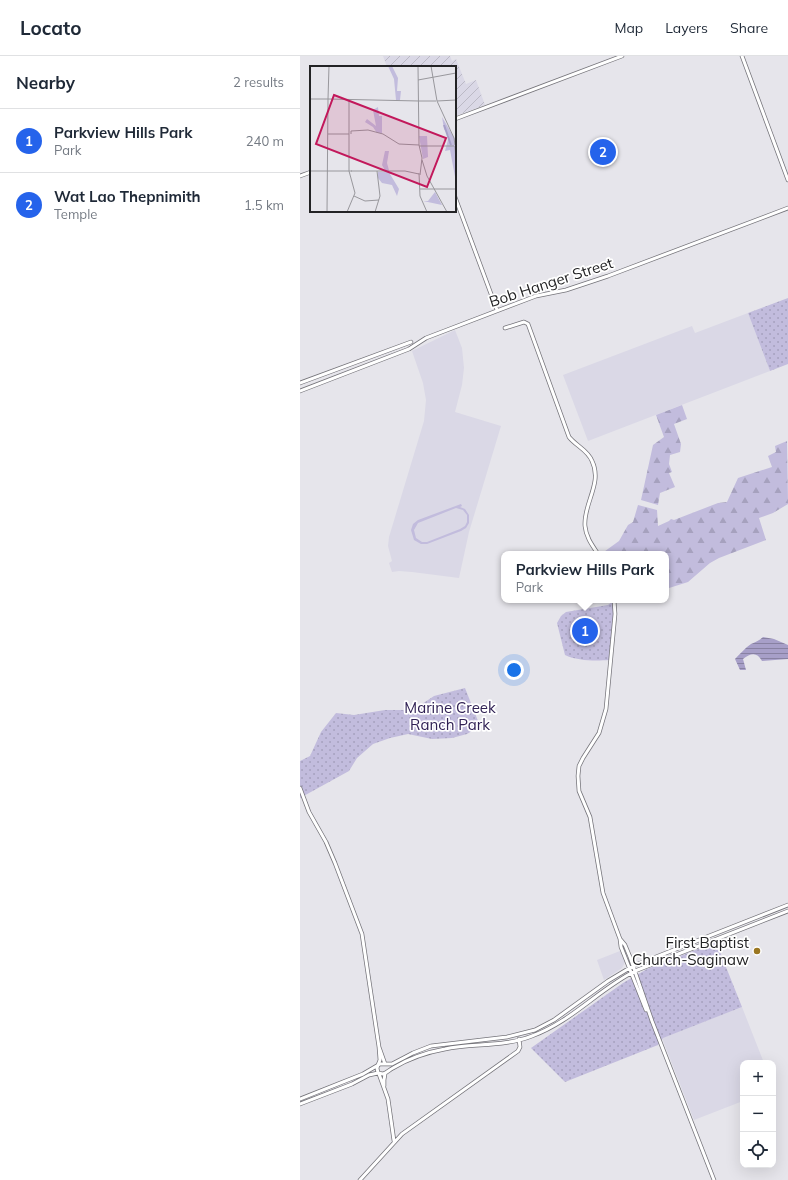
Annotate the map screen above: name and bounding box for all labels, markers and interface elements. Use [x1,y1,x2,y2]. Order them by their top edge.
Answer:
text: Locato [20,16,81,40]
text: Map [614,19,643,37]
text: Layers [665,19,708,37]
text: Share [730,19,768,37]
inset map [310,66,456,212]
text: Nearby [16,72,75,93]
text: 2 results [233,74,284,90]
text: Parkview Hills Park [54,123,192,142]
text: 1 [25,133,33,149]
text: 240 m [246,133,284,149]
pin: 2 [590,137,616,167]
text: Park [54,142,81,158]
text: Wat Lao Thepnimith [54,187,201,206]
text: 2 [25,197,33,213]
text: 1.5 km [244,197,284,213]
text: Temple [54,206,97,222]
street label: Bob Hanger Street [487,253,615,311]
popup [501,551,669,603]
text: Parkview Hills Park [516,560,654,579]
text: Park [516,579,543,595]
pin: 1 [572,616,598,646]
your location [504,660,524,680]
park label: Marine Creek Ranch Park [404,698,496,734]
place label: First Baptist Church-Saginaw [632,933,749,969]
marker: First Baptist Church-Saginaw [752,946,762,956]
map controls [740,1060,776,1168]
button: + [740,1060,776,1096]
button: − [740,1096,776,1132]
button: locate [740,1132,776,1168]

